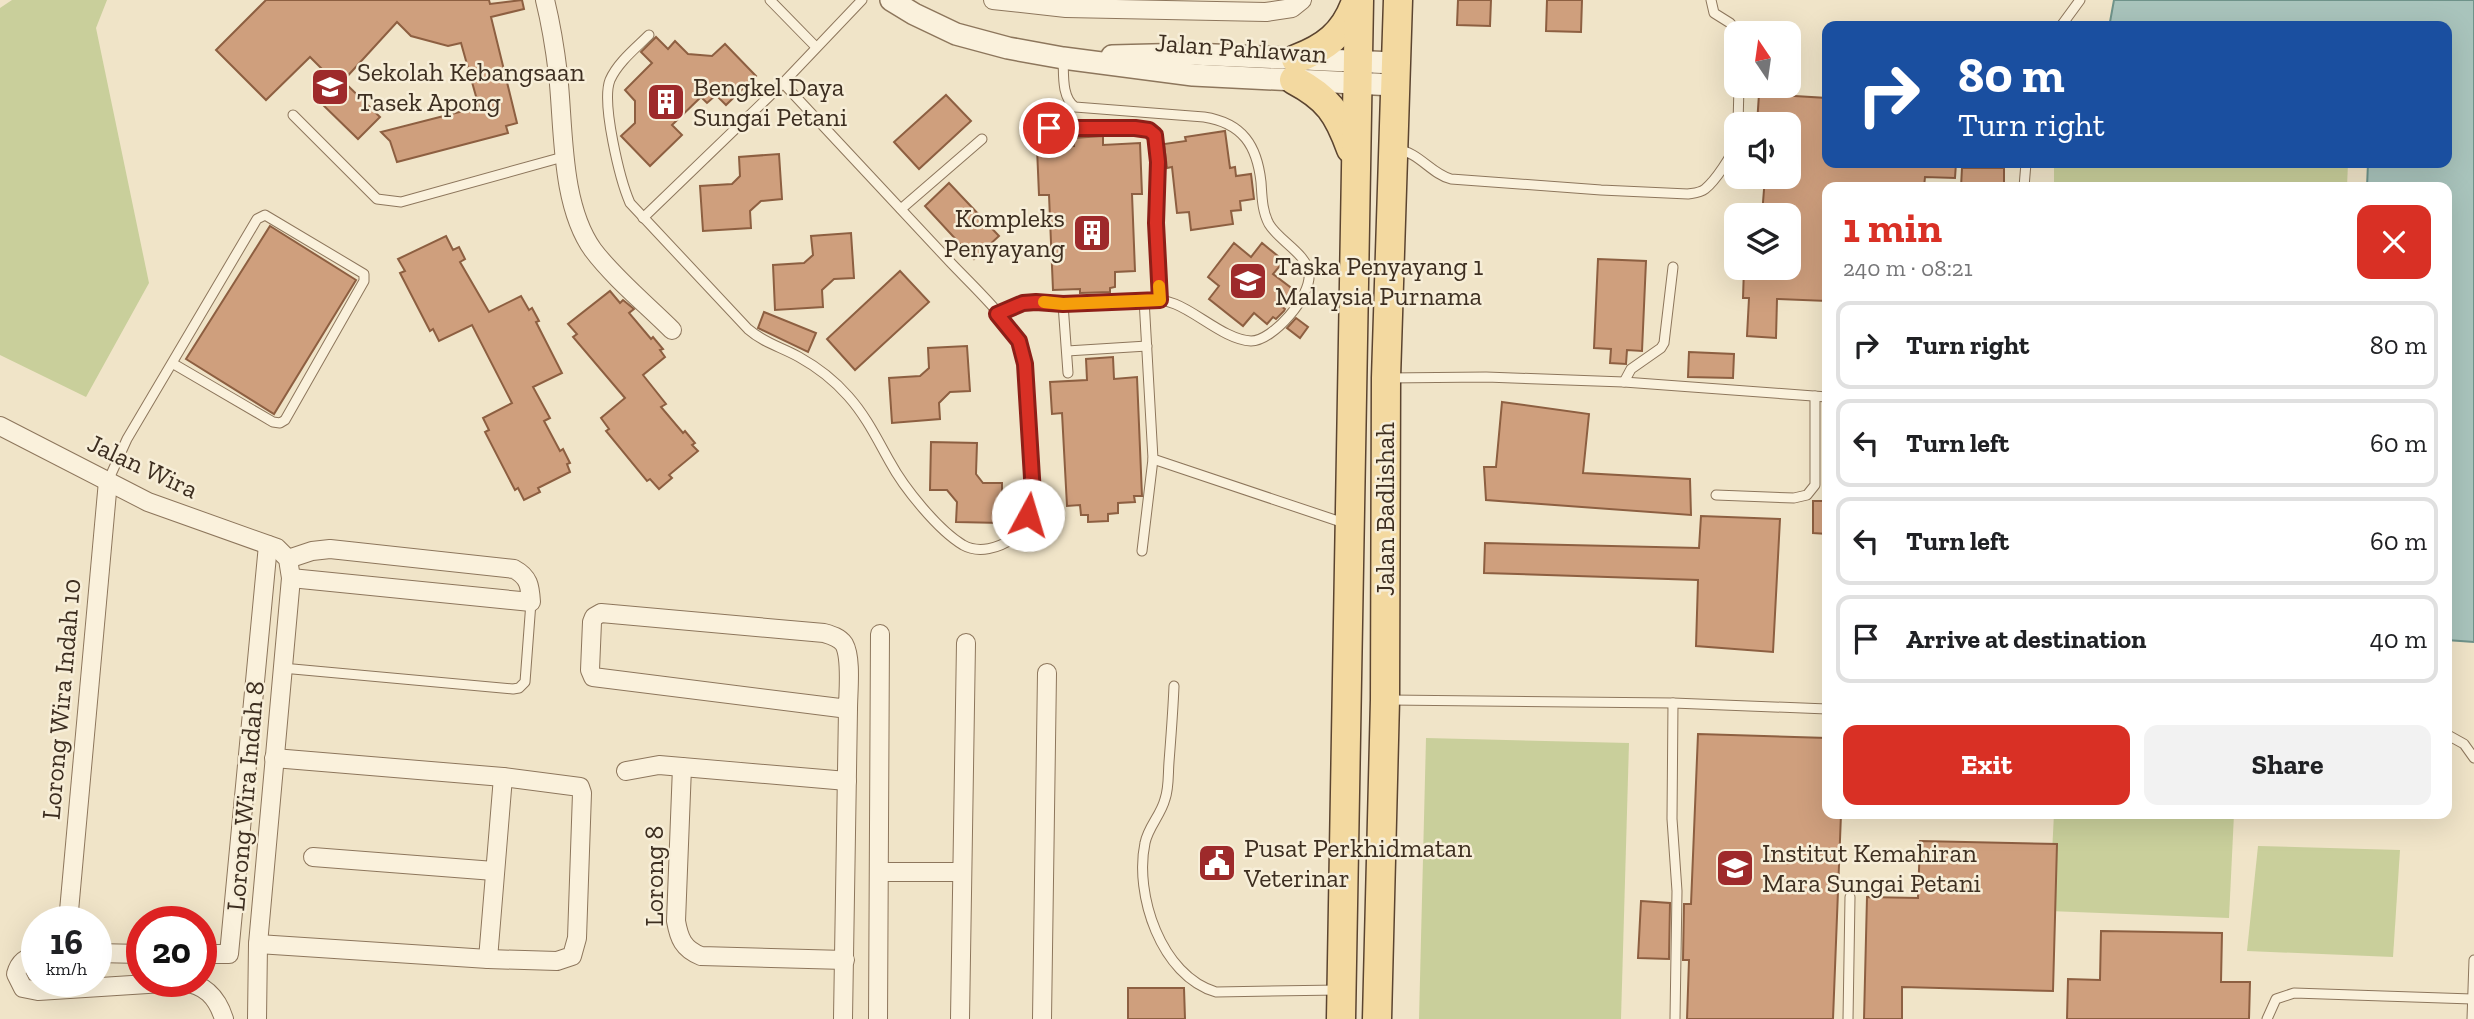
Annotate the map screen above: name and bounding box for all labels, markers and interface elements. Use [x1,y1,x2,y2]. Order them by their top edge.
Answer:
north arrow [1724,21,1801,98]
map controls [1724,21,1801,280]
street label: Jalan Pahlawan [1154,26,1328,70]
text: 80 m [1958,46,2065,105]
icon: right [1843,49,1934,140]
place label: Sekolah Kebangsaan Tasek Apong [357,56,585,118]
school or university icon: Sekolah Kebangsaan Tasek Apong [309,66,351,108]
place label: Bengkel Daya Sungai Petani [693,71,847,133]
building icon: Bengkel Daya Sungai Petani [645,81,687,123]
pin [1019,98,1079,158]
text: Turn right [1958,106,2105,144]
icon: arrive [1030,109,1068,147]
button: sound [1724,112,1801,189]
place label: Kompleks Penyayang [944,202,1065,264]
text: 1 min [1843,202,1942,253]
button: layers [1724,203,1801,280]
button: close [2357,205,2431,279]
building icon: Kompleks Penyayang [1071,212,1113,254]
place label: Taska Penyayang 1 Malaysia Purnama [1275,250,1483,312]
text: 240 m · 08:21 [1843,254,1973,282]
school or university icon: Taska Penyayang 1 Malaysia Purnama [1227,260,1269,302]
icon: right [1847,326,1885,364]
text: Turn right [1906,329,2029,361]
text: 80 m [2370,329,2427,361]
street label: Jalan Badlishah [1369,422,1401,596]
icon: left [1847,424,1885,462]
street label: Jalan Wira [83,427,204,506]
text: Turn left [1906,427,2009,459]
text: 60 m [2370,427,2427,459]
position arrow [991,478,1065,552]
icon: left [1847,522,1885,560]
text: Turn left [1906,525,2009,557]
text: 60 m [2370,525,2427,557]
street label: Lorong Wira Indah 10 [35,577,87,821]
icon: arrive [1847,620,1885,658]
text: Arrive at destination [1906,623,2146,655]
text: 40 m [2370,623,2427,655]
street label: Lorong Wira Indah 8 [219,680,271,912]
button: Exit [1843,725,2130,805]
button: Share [2144,725,2431,805]
street label: Lorong 8 [638,826,670,926]
place label: Pusat Perkhidmatan Veterinar [1243,832,1472,894]
place label: Institut Kemahiran Mara Sungai Petani [1762,837,1981,899]
public building icon: Pusat Perkhidmatan Veterinar [1196,842,1238,884]
school or university icon: Institut Kemahiran Mara Sungai Petani [1714,847,1756,889]
speed limit sign: 20 [126,906,217,997]
text: 16 [50,921,83,963]
text: km/h [46,958,87,980]

